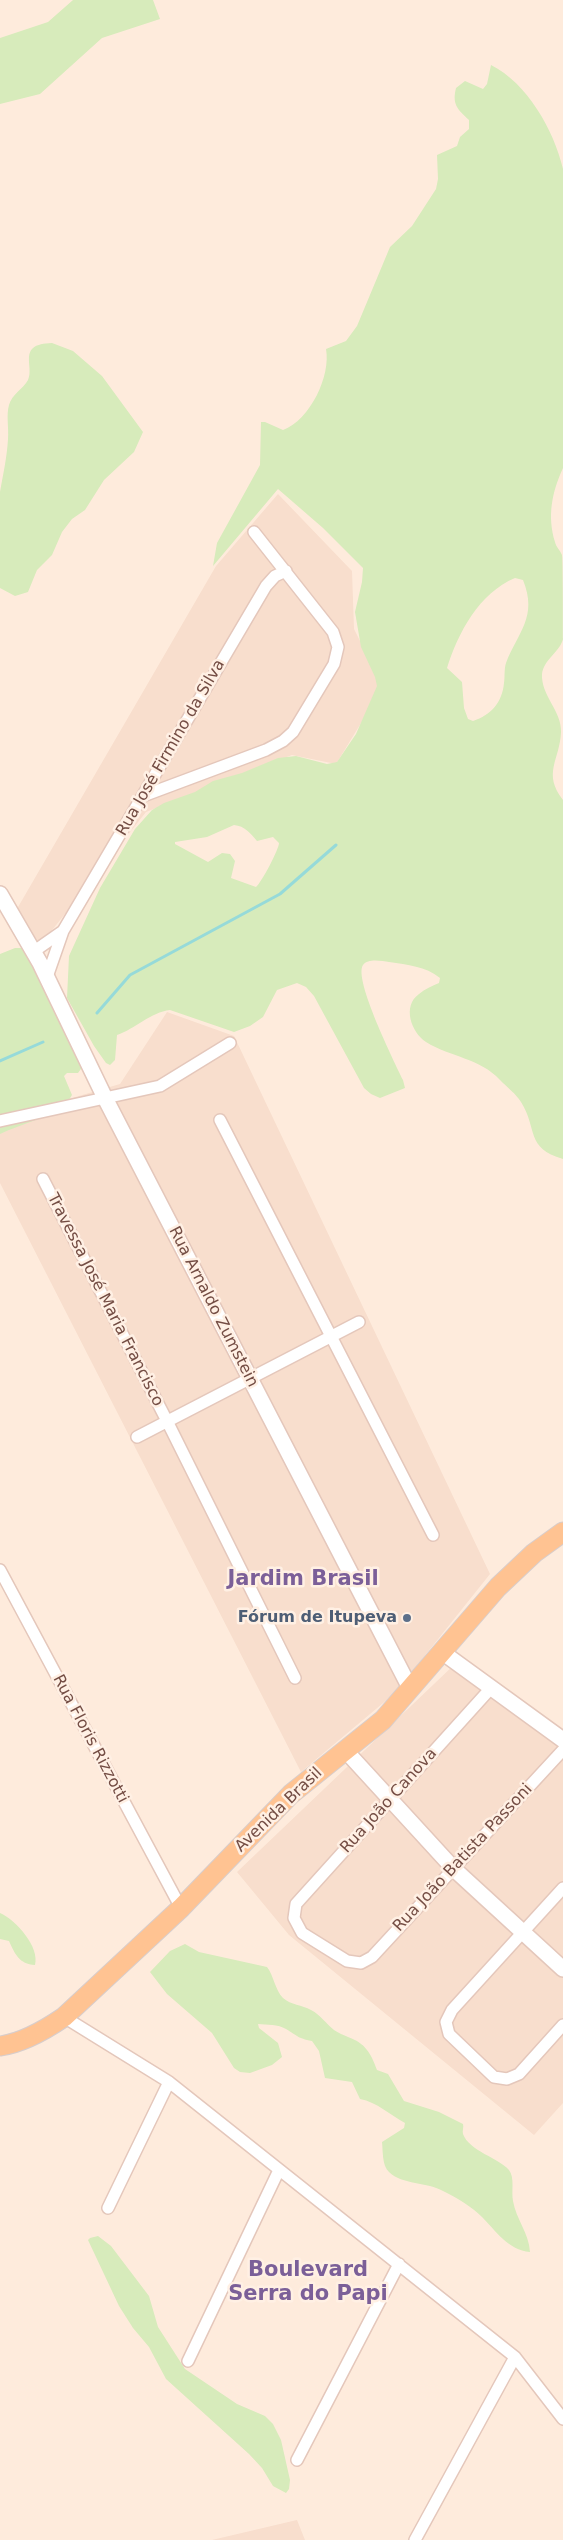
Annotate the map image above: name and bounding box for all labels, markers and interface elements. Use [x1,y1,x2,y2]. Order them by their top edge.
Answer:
street label: Rua José Firmino da Silva [113,656,229,840]
street label: Travessa José Maria Francisco [43,1190,167,1410]
street label: Rua Arnaldo Zumstein [164,1223,262,1391]
district label: Jardim Brasil [227,1567,379,1593]
place label: Fórum de Itupeva [238,1608,397,1628]
marker: Fórum de Itupeva [401,1612,413,1624]
street label: Rua Floris Rizzotti [48,1672,132,1806]
street label: Rua João Canova [337,1744,441,1858]
street label: Avenida Brasil [231,1764,327,1856]
street label: Rua João Batista Passoni [389,1780,537,1936]
district label: Boulevard Serra do Papi [228,2258,388,2308]

